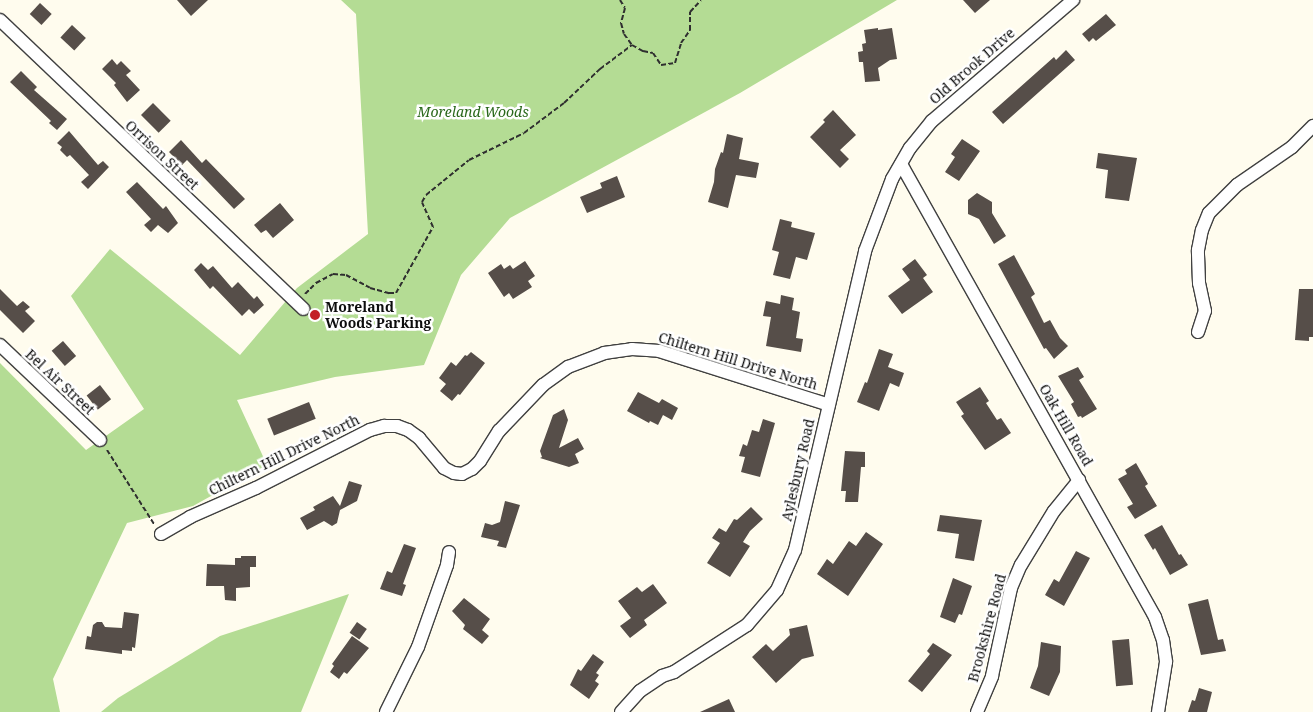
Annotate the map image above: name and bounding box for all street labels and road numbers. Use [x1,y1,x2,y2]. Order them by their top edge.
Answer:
street label: Old Brook Drive [926,24,1018,108]
street label: Orrison Street [122,117,202,193]
street label: Chiltern Hill Drive North [656,329,820,393]
street label: Bel Air Street [22,346,98,418]
street label: Oak Hill Road [1036,381,1096,469]
street label: Chiltern Hill Drive North [206,411,362,499]
street label: Aylesbury Road [778,417,818,523]
street label: Brookshire Road [964,572,1010,684]

